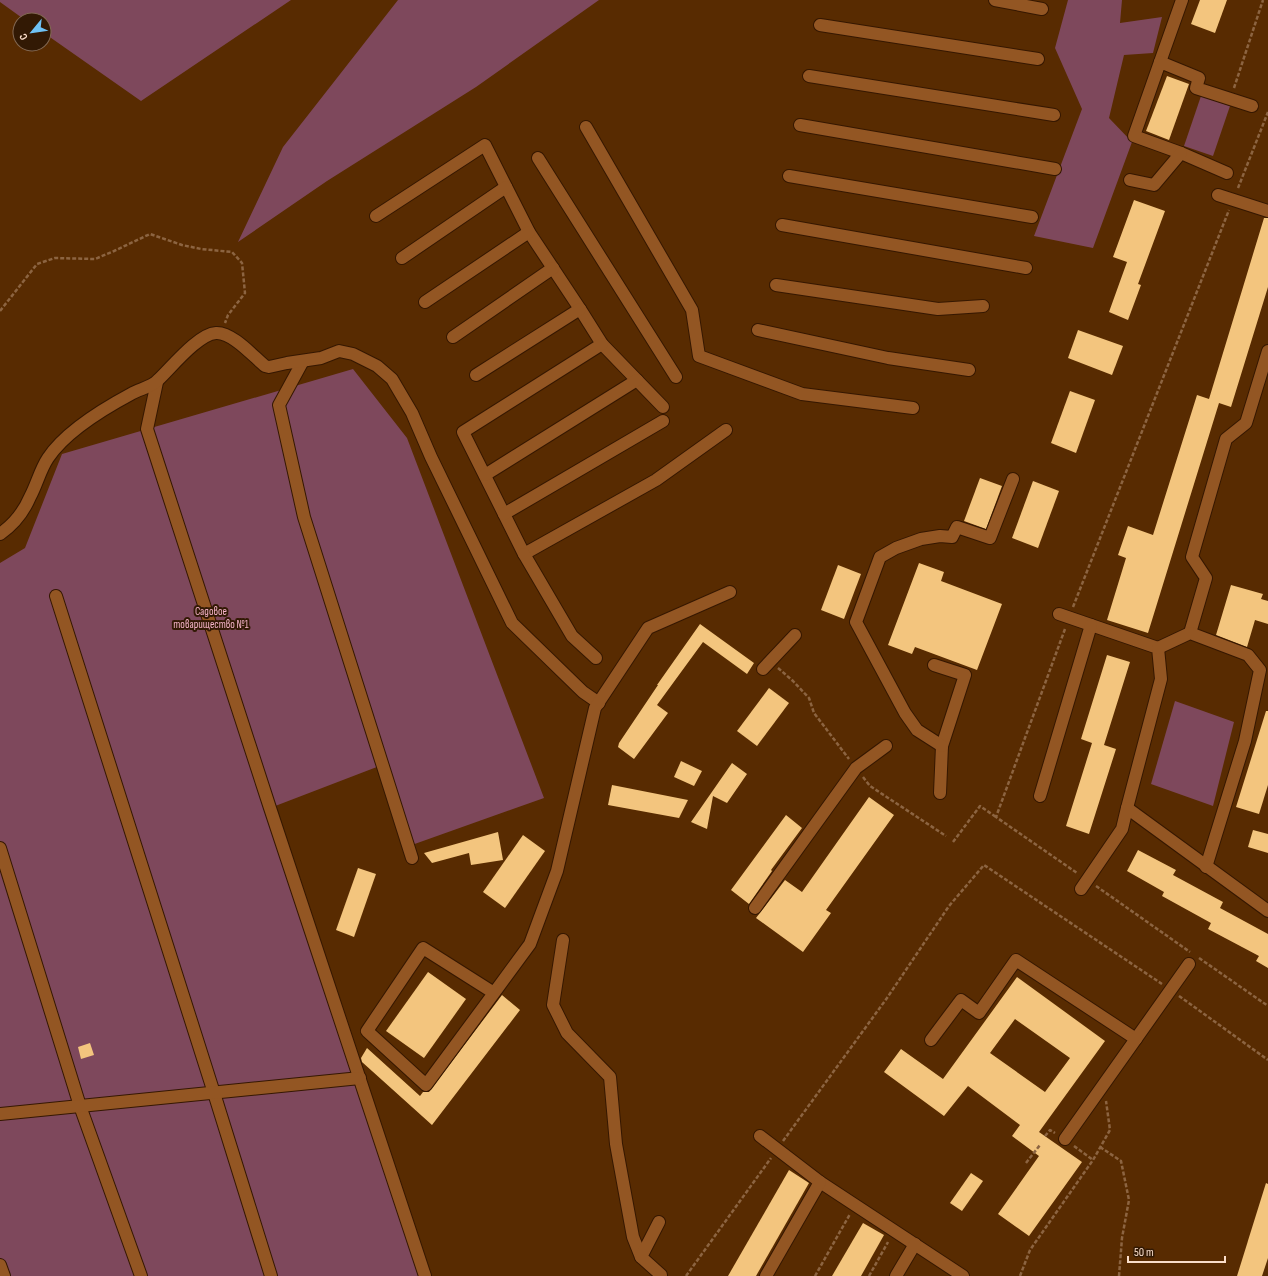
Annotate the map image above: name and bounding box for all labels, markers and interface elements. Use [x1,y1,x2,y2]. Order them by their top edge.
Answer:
north arrow [12,12,52,52]
text: С [16,31,31,42]
park label: Садовое товарищество №1 [173,605,249,631]
scale bar [1128,1238,1225,1264]
text: 50 m [1134,1245,1154,1260]

